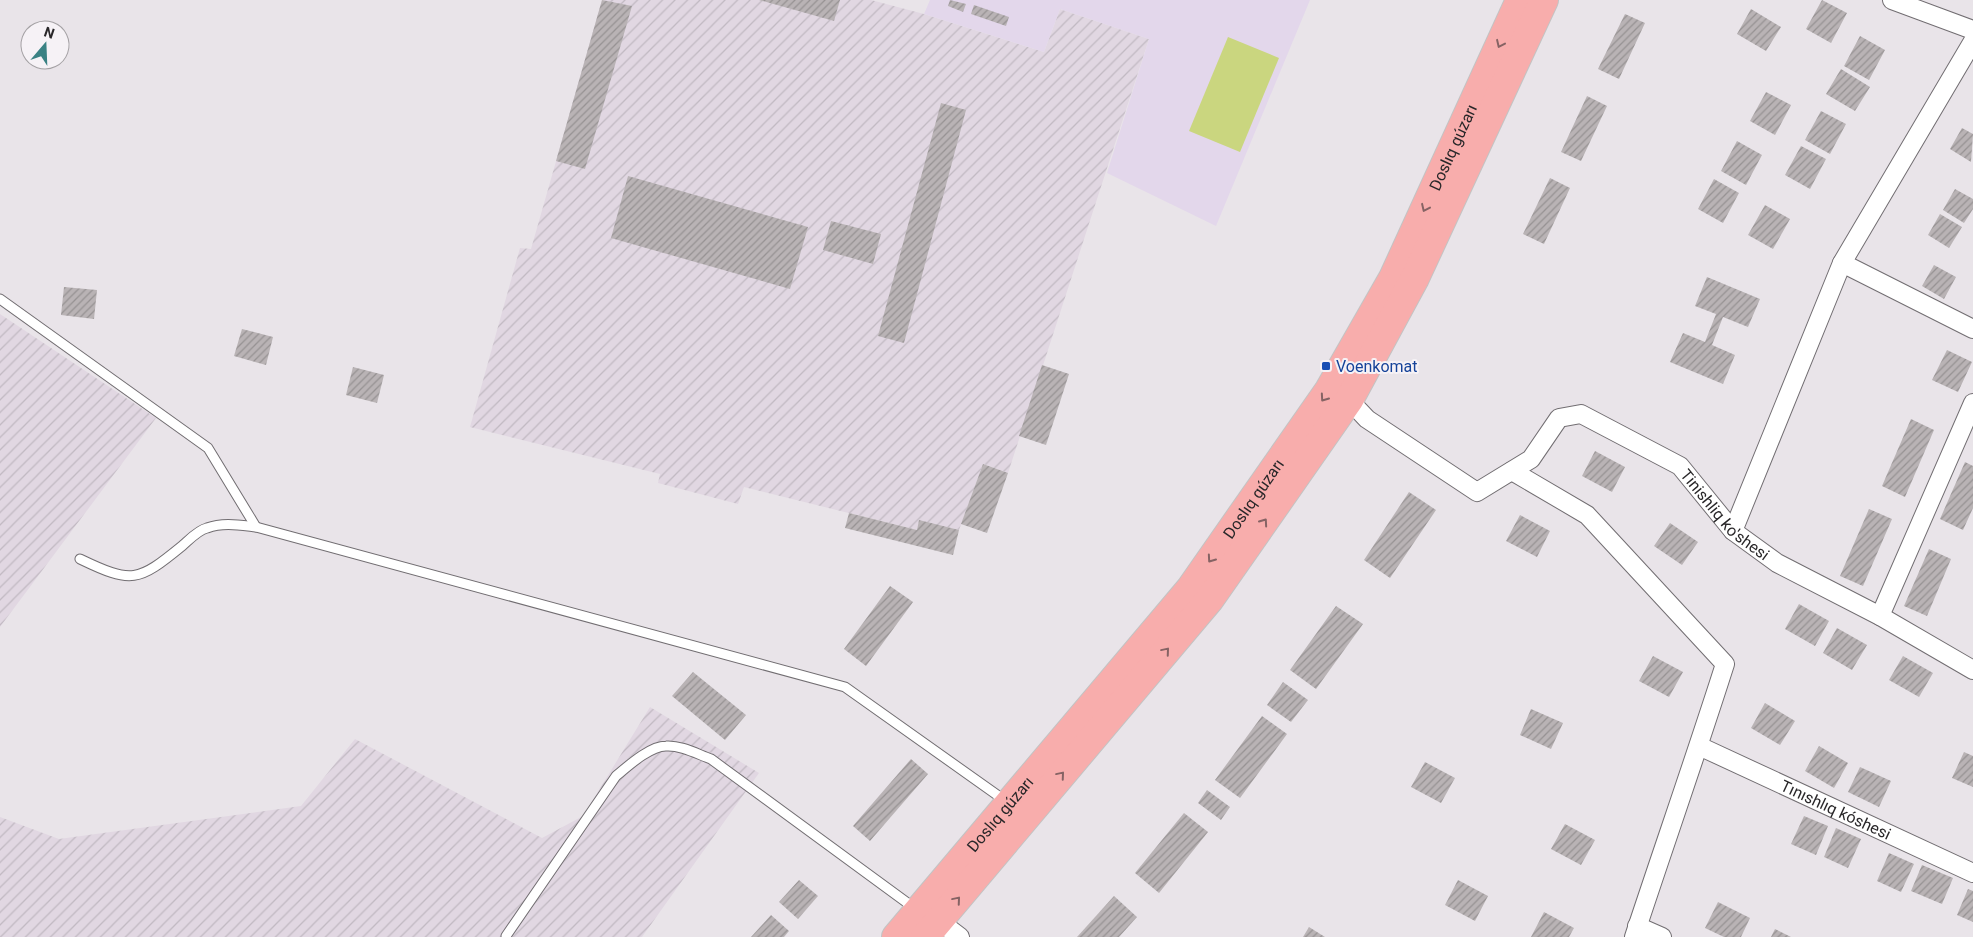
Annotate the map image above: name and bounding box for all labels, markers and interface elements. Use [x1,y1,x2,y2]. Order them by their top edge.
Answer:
north arrow [20,20,70,70]
text: N [42,24,57,42]
one-way arrow [1495,39,1506,48]
street label: Doslıq gúzarı [1425,101,1481,194]
one-way arrow [1420,203,1431,212]
place label: Voenkomat [1336,357,1417,376]
marker: Voenkomat [1320,360,1332,372]
one-way arrow [1321,392,1330,401]
street label: Doslıq gúzarı [1219,455,1288,542]
street label: Tinishliq ko'shesi [1676,465,1773,564]
one-way arrow [1258,518,1267,528]
one-way arrow [1208,554,1217,563]
one-way arrow [1161,648,1170,657]
one-way arrow [1056,772,1065,781]
street label: Doslıq gúzarı [963,773,1037,856]
street label: Tınıshlıq kóshesi [1778,776,1894,844]
one-way arrow [951,897,959,906]

